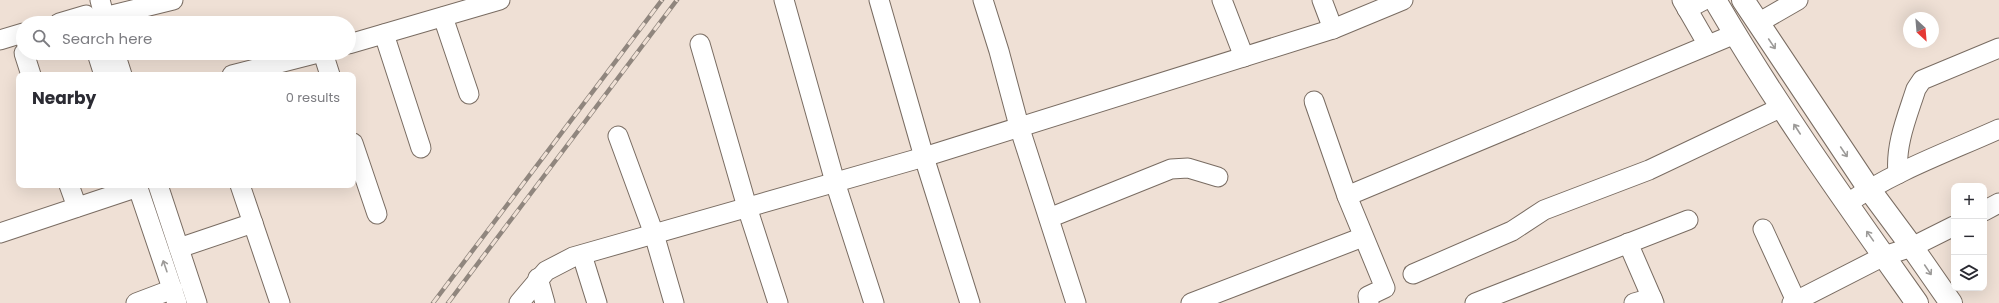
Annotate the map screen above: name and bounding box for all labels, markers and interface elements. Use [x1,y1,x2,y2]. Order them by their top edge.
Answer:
north arrow [1903,12,1939,48]
search box [16,16,356,60]
icon: search [30,27,52,49]
text: Search here [62,28,152,49]
one-way arrow [1768,39,1776,50]
text: Nearby [32,86,96,110]
text: 0 results [286,88,340,107]
one-way arrow [1793,124,1801,135]
one-way arrow [1840,147,1849,158]
map controls [1951,183,1987,291]
button: + [1951,183,1987,219]
button: − [1951,219,1987,255]
one-way arrow [1866,231,1874,242]
button: layers [1951,255,1987,291]
one-way arrow [161,260,168,273]
one-way arrow [1924,264,1932,275]

